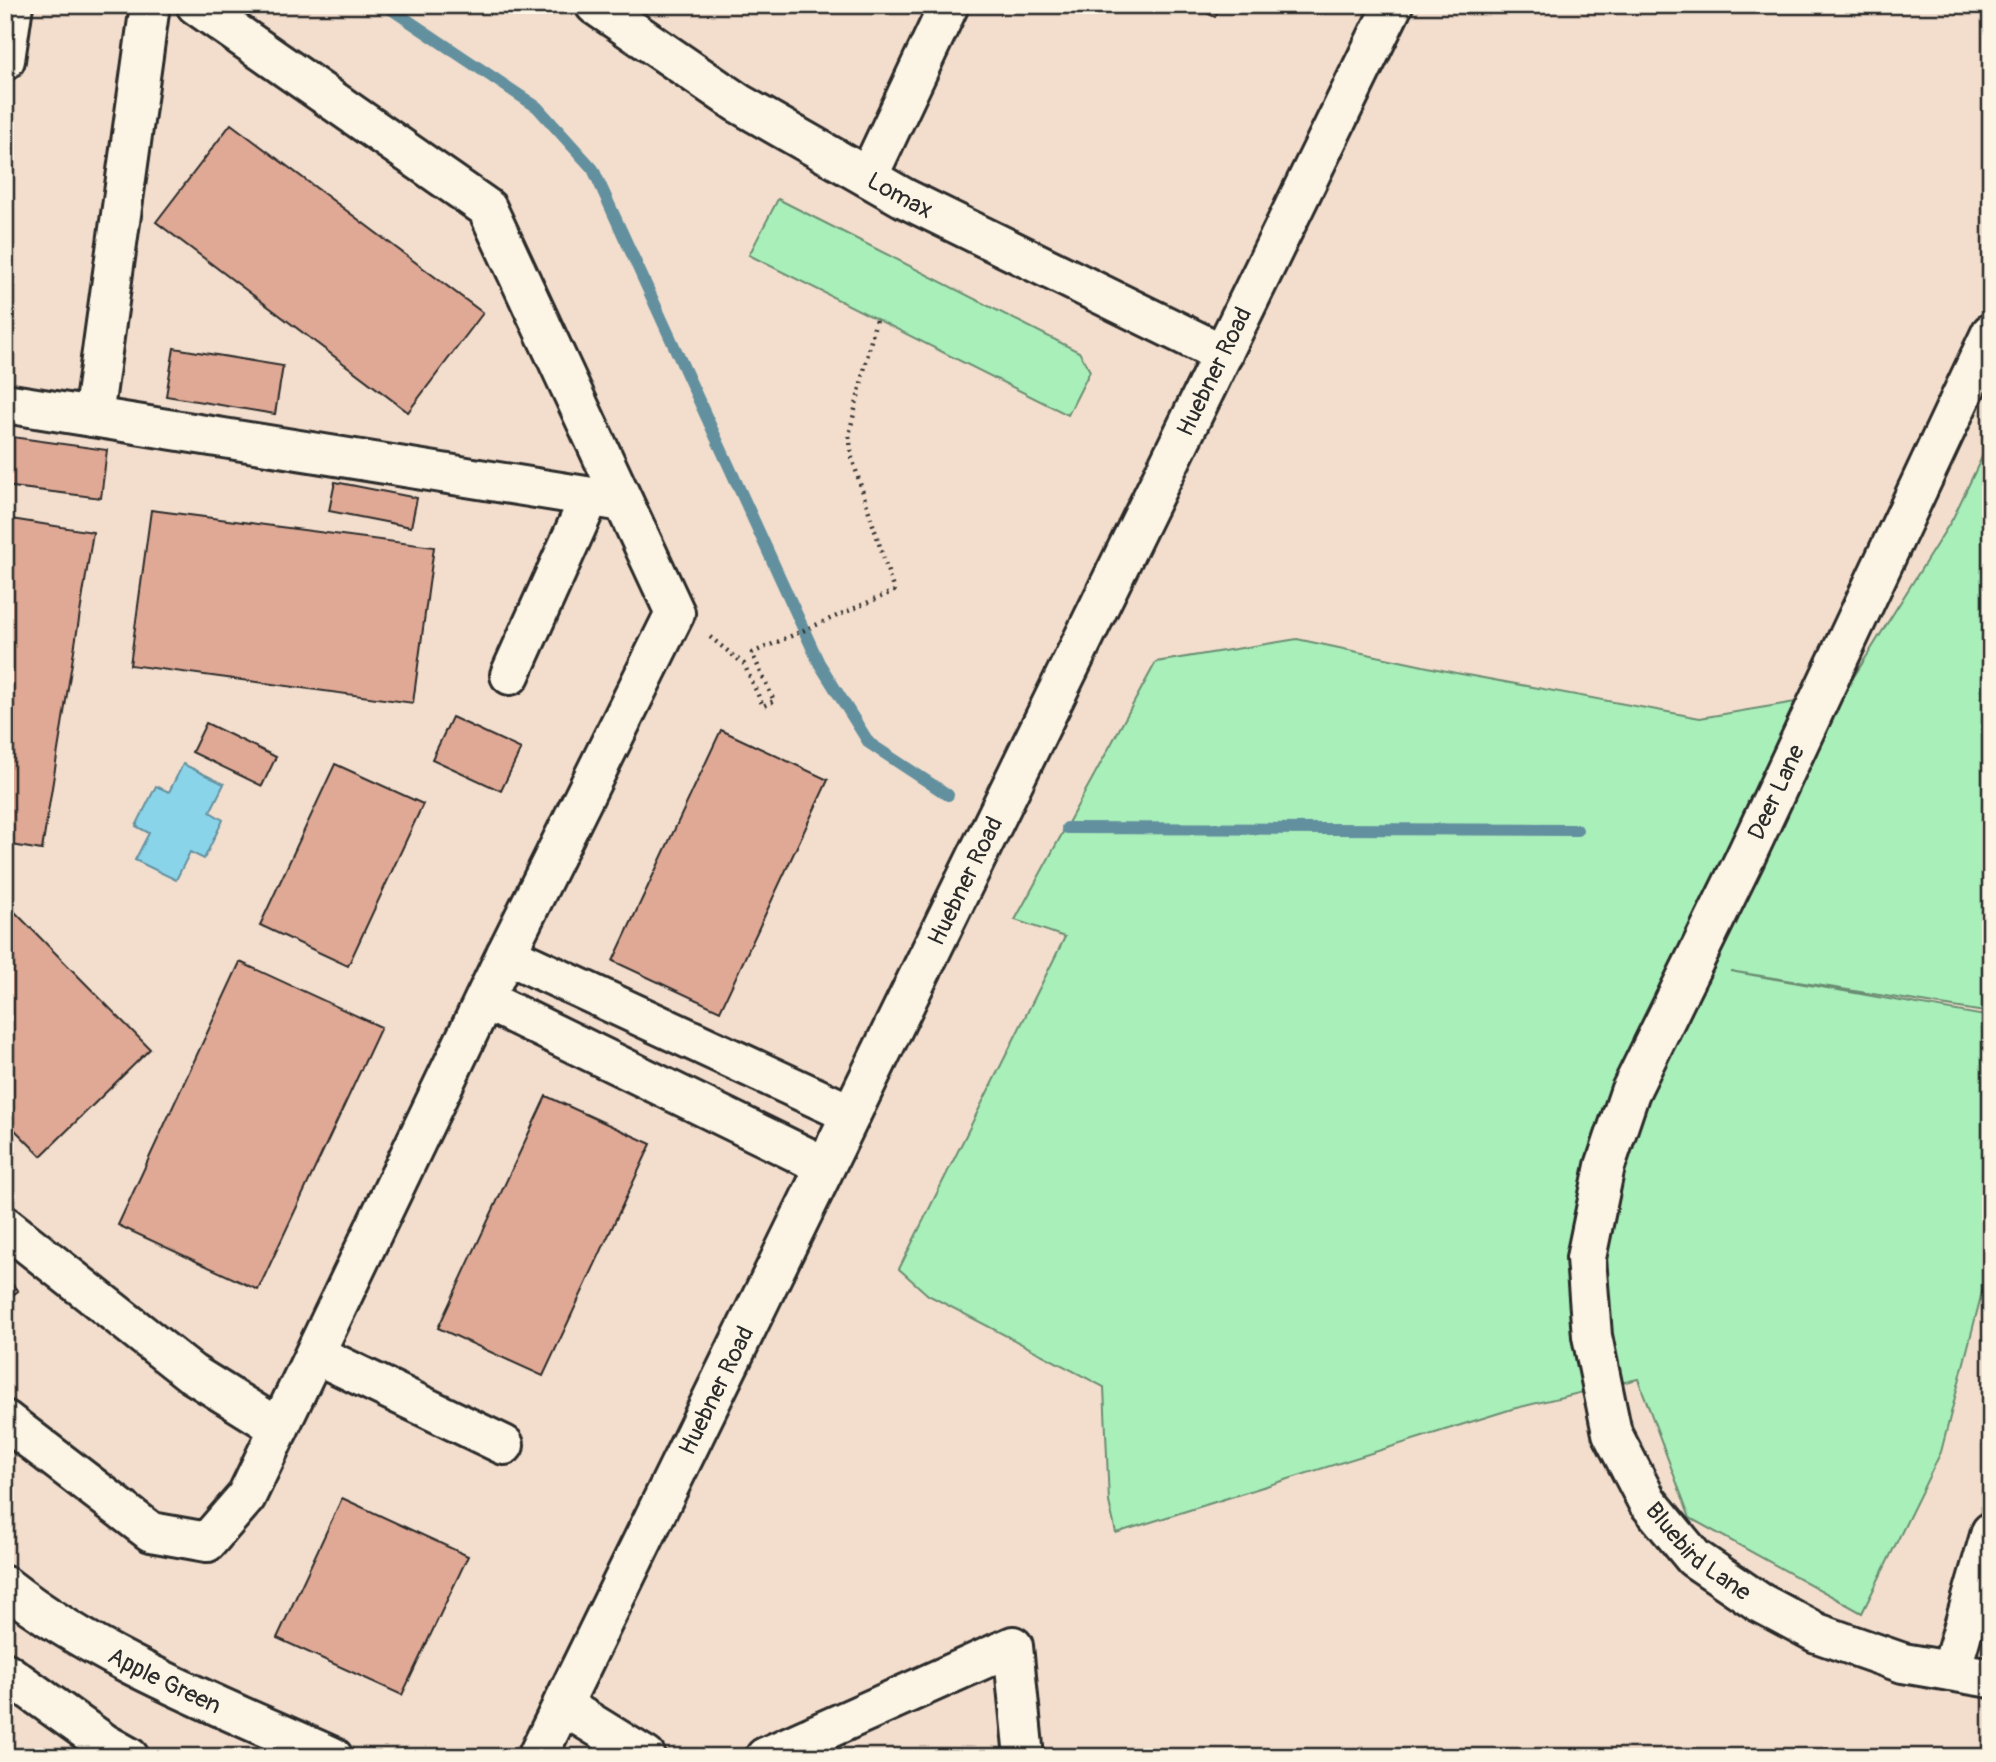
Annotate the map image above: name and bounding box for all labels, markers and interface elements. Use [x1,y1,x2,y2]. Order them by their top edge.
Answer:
street label: Lomax [862,166,938,225]
street label: Huebner Road [1171,303,1258,441]
street label: Deer Lane [1742,740,1811,845]
street label: Huebner Road [922,812,1009,950]
street label: Huebner Road [673,1321,760,1460]
street label: Bluebird Lane [1639,1497,1756,1607]
street label: Apple Green [103,1641,225,1720]

